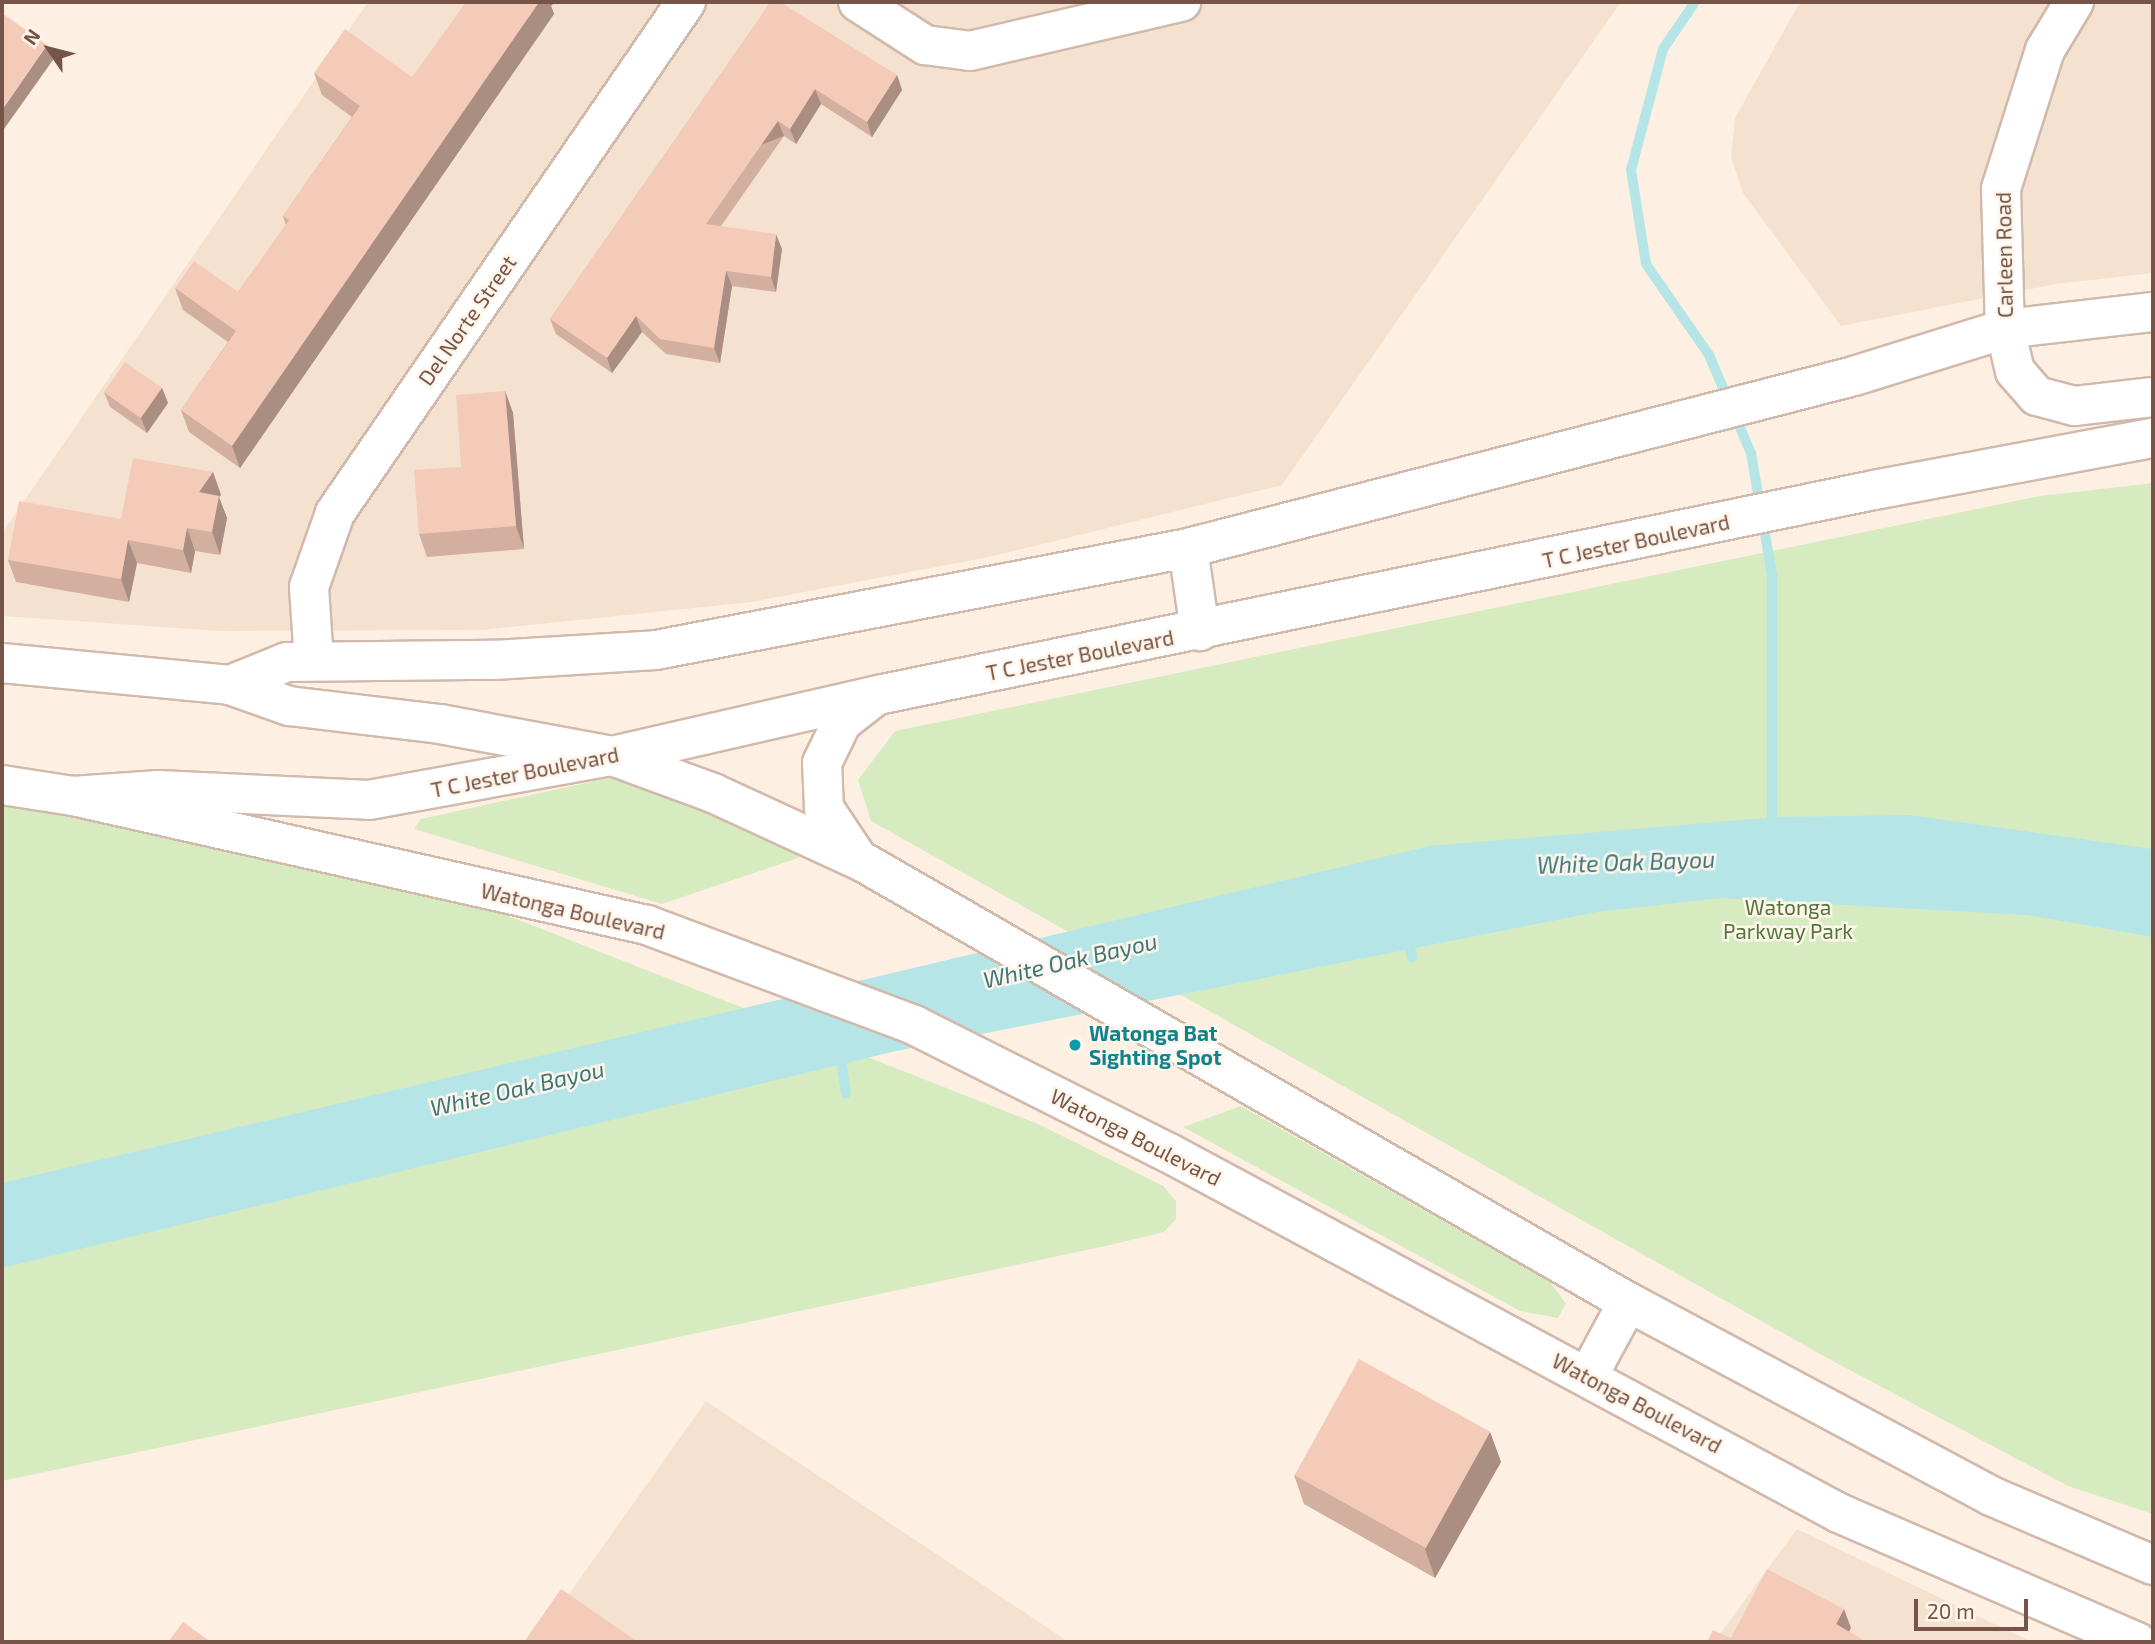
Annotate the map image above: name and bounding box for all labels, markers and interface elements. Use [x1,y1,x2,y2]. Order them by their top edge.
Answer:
north arrow [14,14,84,84]
text: N [18,24,45,49]
street label: Carleen Road [1990,192,2018,318]
street label: Del Norte Street [413,250,521,390]
street label: T C Jester Boulevard [1539,509,1733,573]
street label: T C Jester Boulevard [983,624,1177,686]
street label: T C Jester Boulevard [428,741,622,803]
water label: White Oak Bayou [1536,845,1716,879]
street label: Watonga Boulevard [478,878,668,944]
park label: Watonga Parkway Park [1723,894,1853,944]
water label: White Oak Bayou [980,927,1160,993]
place label: Watonga Bat Sighting Spot [1089,1020,1222,1070]
marker: Watonga Bat Sighting Spot [1067,1037,1083,1053]
water label: White Oak Bayou [427,1055,607,1121]
street label: Watonga Boulevard [1046,1083,1226,1191]
street label: Watonga Boulevard [1548,1348,1726,1458]
scale bar [1917,1584,2031,1628]
text: 20 m [1927,1598,1975,1623]

